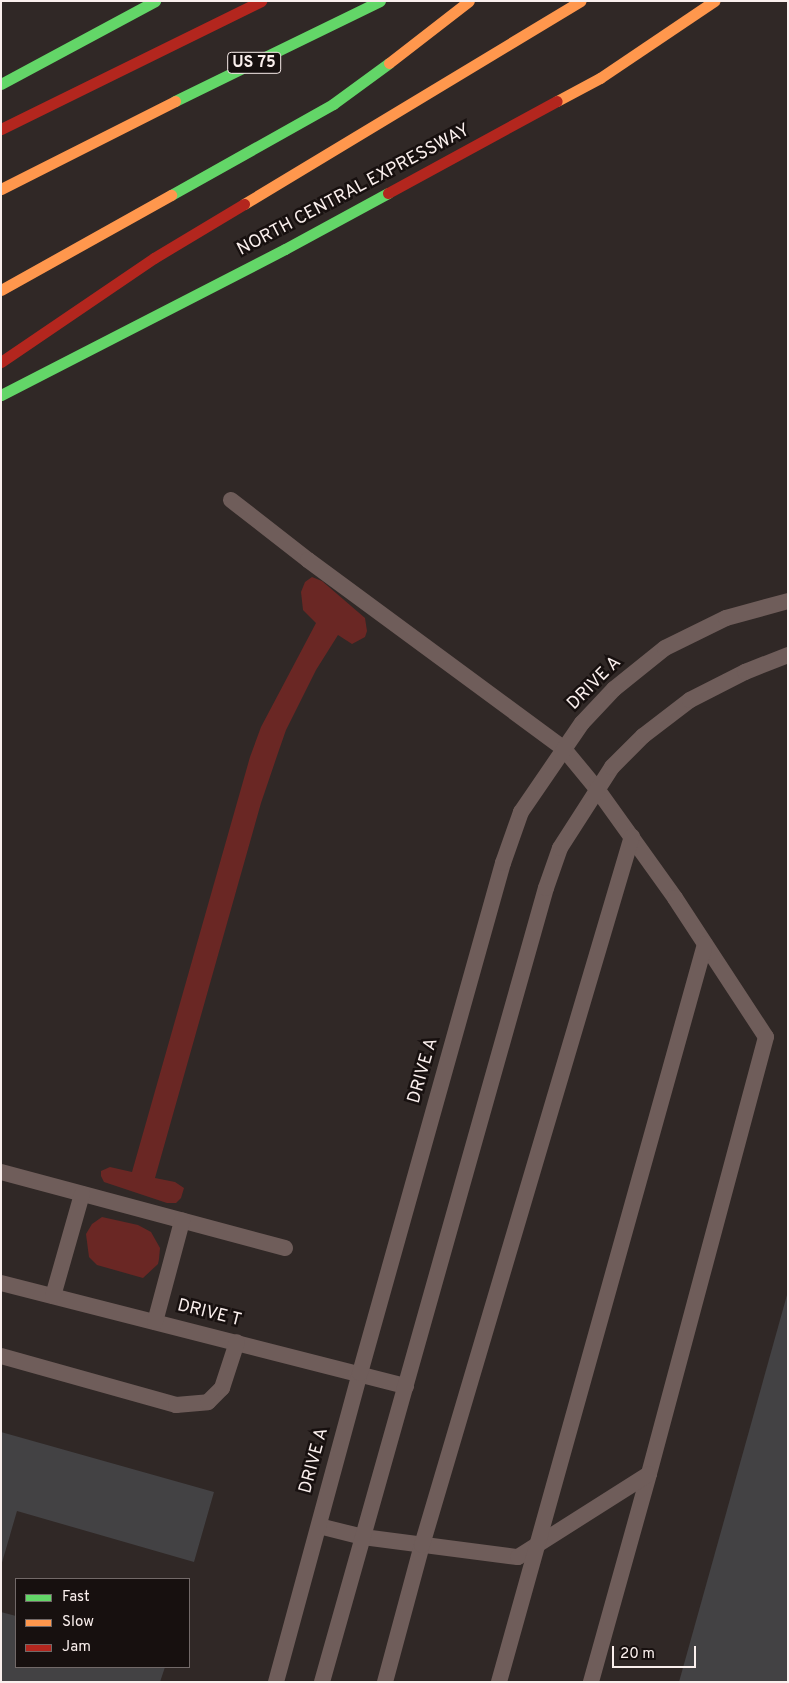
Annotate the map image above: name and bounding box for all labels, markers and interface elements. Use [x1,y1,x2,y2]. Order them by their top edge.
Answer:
road number: US 75 [226,49,282,76]
street label: NORTH CENTRAL EXPRESSWAY [234,120,474,262]
street label: DRIVE A [563,652,627,716]
street label: DRIVE A [404,1035,444,1107]
street label: DRIVE T [174,1296,244,1332]
street label: DRIVE A [296,1425,334,1497]
legend [15,1578,190,1668]
text: Fast [62,1588,90,1607]
text: Slow [62,1613,94,1632]
scale bar [614,1636,698,1668]
text: Jam [62,1638,91,1657]
text: 20 m [620,1645,655,1664]

